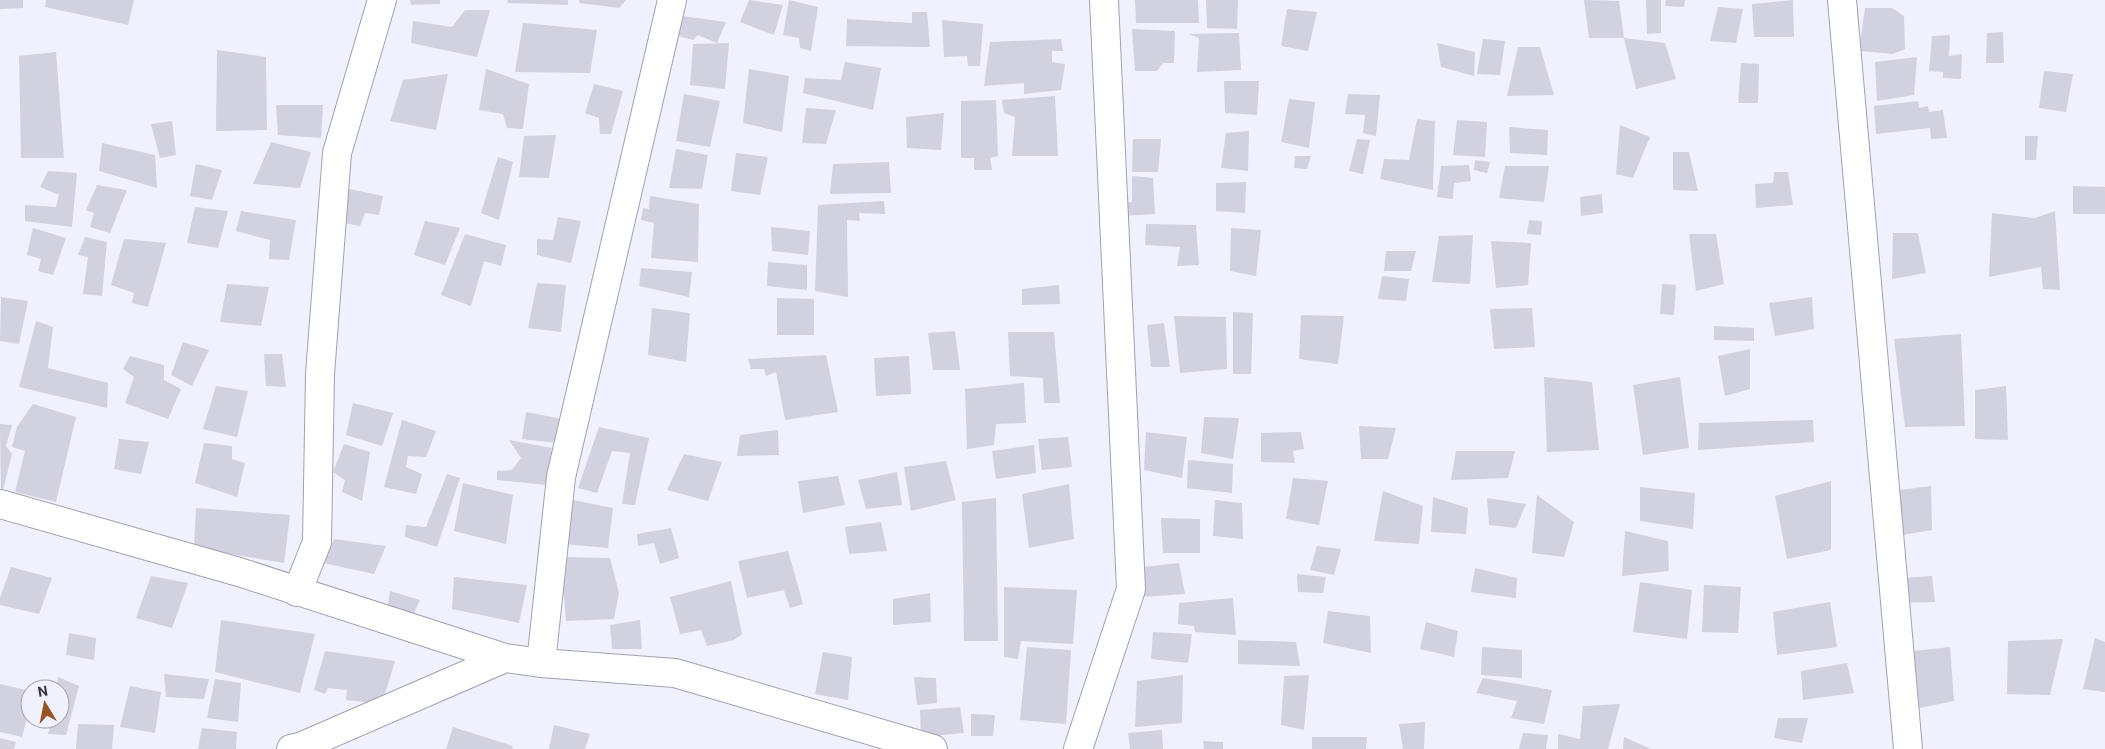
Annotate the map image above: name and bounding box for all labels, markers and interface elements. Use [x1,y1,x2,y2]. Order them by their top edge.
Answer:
north arrow [20,679,70,729]
text: N [36,682,49,700]

